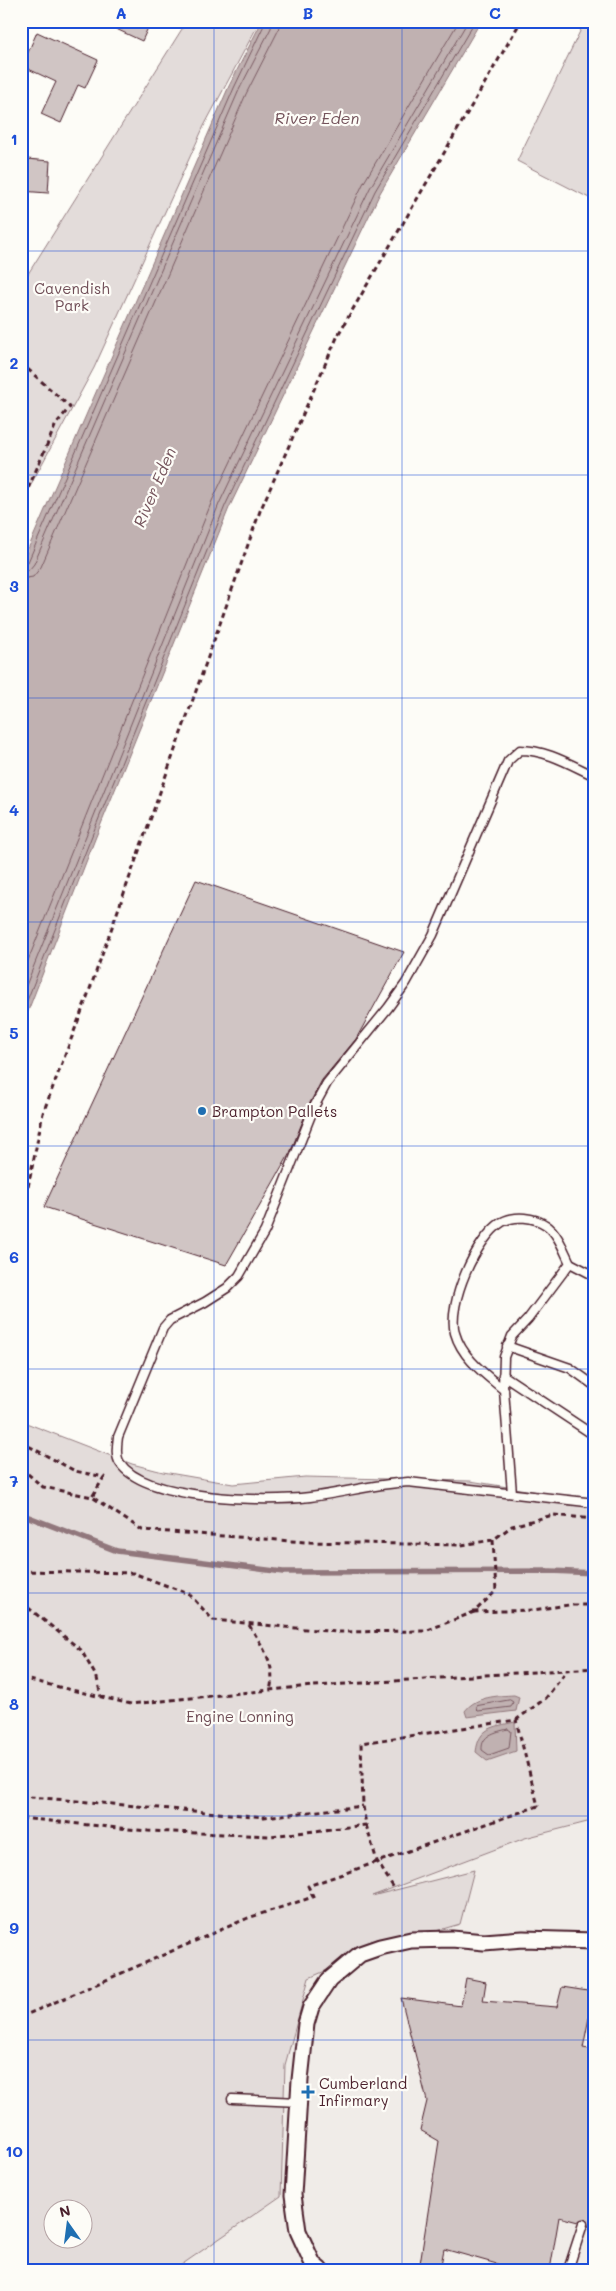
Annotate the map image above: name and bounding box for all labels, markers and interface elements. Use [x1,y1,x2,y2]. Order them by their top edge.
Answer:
text: A [115,2,127,23]
text: B [303,2,313,23]
text: C [489,2,501,23]
water label: River Eden [275,107,360,128]
text: 1 [10,128,18,149]
park label: Cavendish Park [34,278,110,315]
text: 2 [10,352,19,373]
water label: River Eden [128,444,180,530]
text: 3 [9,575,19,596]
text: 4 [9,799,19,820]
text: 5 [9,1022,19,1043]
place label: Brampton Pallets [212,1101,337,1121]
marker: Brampton Pallets [196,1105,208,1117]
text: 6 [9,1246,19,1267]
text: 7 [10,1470,19,1491]
text: 8 [9,1693,19,1714]
park label: Engine Lonning [186,1706,294,1726]
text: 9 [9,1917,19,1938]
place label: Cumberland Infirmary [319,2073,407,2110]
marker: Cumberland Infirmary [301,2085,315,2099]
text: 10 [5,2140,23,2161]
north arrow [42,2198,92,2248]
text: N [57,2200,72,2221]

